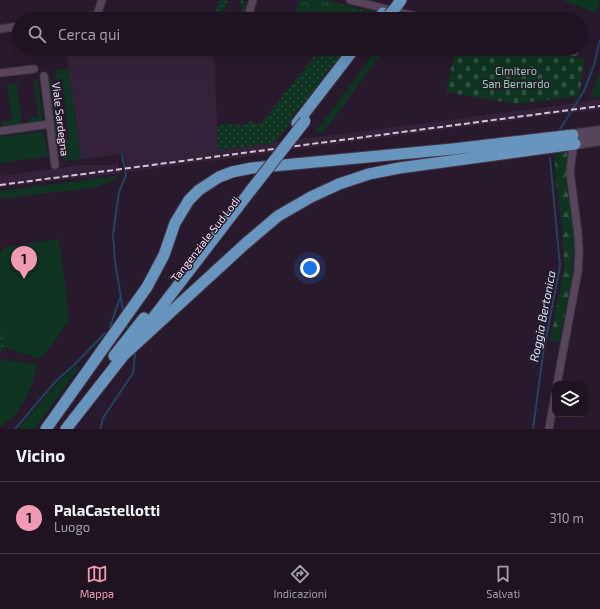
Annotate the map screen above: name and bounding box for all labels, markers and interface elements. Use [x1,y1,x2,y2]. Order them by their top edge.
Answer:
search box [12,12,588,56]
icon: search [26,23,48,45]
text: Cerca qui [58,25,120,43]
park label: Cimitero San Bernardo [482,64,550,90]
street label: Viale Sardegna [50,81,72,157]
street label: Tangenziale Sud Lodi [168,194,242,284]
pin: 1 [11,246,37,279]
your location [300,258,320,278]
water label: Roggia Bertonica [526,269,558,363]
map controls [552,381,588,417]
button: layers [552,381,588,417]
text: Vicino [16,445,65,465]
text: PalaCastellotti [54,501,160,519]
text: 1 [26,510,32,526]
text: 310 m [549,510,584,526]
text: Luogo [54,519,90,535]
tab: Mappa [80,563,114,600]
tab: Indicazioni [274,563,327,600]
tab: Salvati [486,563,520,600]

